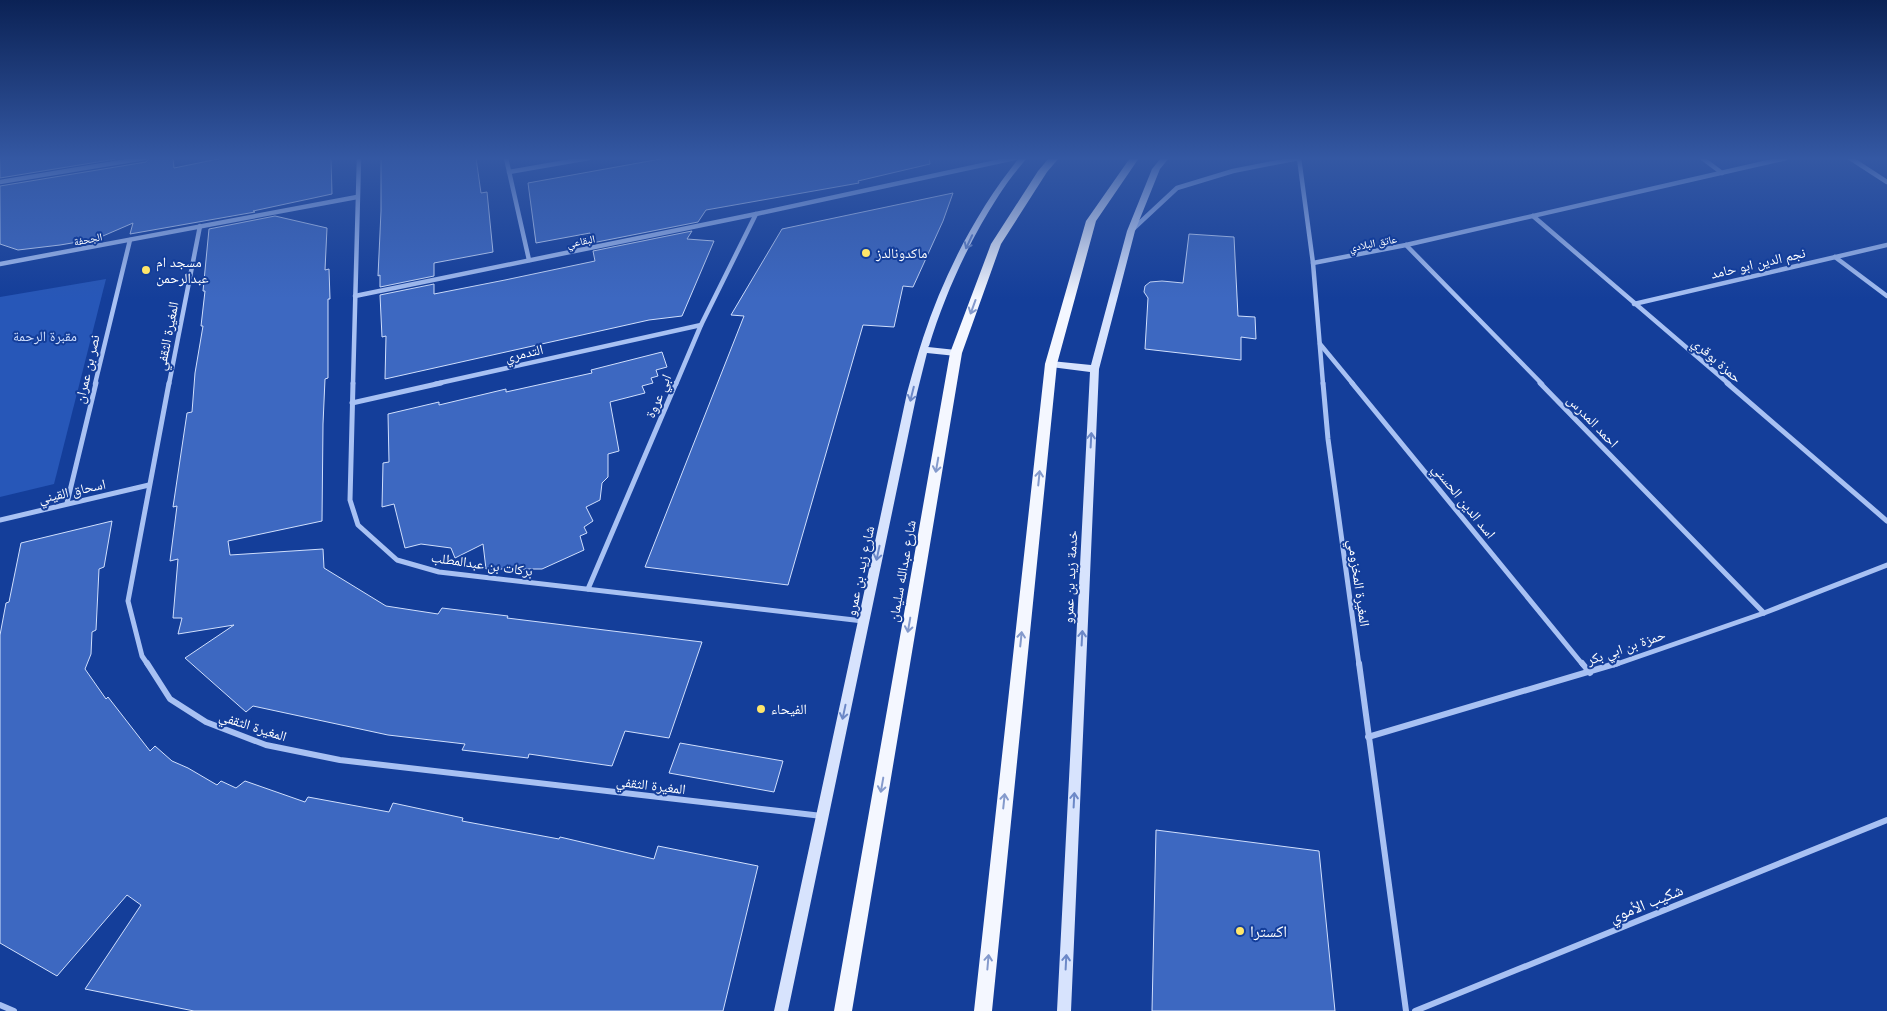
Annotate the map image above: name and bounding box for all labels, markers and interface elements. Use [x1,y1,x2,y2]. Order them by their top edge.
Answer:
street label: الجحفة [72,228,104,250]
street label: البقاعي [566,230,597,252]
street label: عاتق البلادي [1348,230,1399,256]
one-way arrow [963,234,973,249]
street label: نجم الدين ابو حامد [1709,242,1808,284]
place label: ماكدونالدز [875,243,927,263]
marker: ماكدونالدز [860,247,872,259]
place label: مسجد ام عبدالرحمن [156,252,209,288]
marker: مسجد ام عبدالرحمن [140,264,152,276]
one-way arrow [968,299,977,314]
street label: المغيرة الثقفي [151,300,185,372]
park label: مقبرة الرحمة [13,326,77,346]
street label: نصر بن عمران [69,333,105,405]
street label: حمزة بوقري [1687,333,1746,389]
street label: التدمري [503,339,545,369]
street label: ابي عروة [640,371,678,421]
one-way arrow [907,385,916,401]
street label: احمد المدرس [1563,390,1623,452]
one-way arrow [1087,433,1096,449]
one-way arrow [931,457,941,473]
street label: اسد الدين الحسني [1426,459,1500,544]
one-way arrow [1034,470,1044,486]
street label: اسحاق القيني [36,474,108,510]
street label: شارع عبدالله سليمان [883,518,921,624]
street label: شارع زيد بن عمرو [841,524,879,618]
street label: خدمة زيد بن عمرو [1058,530,1082,624]
street label: المغيرة المخزومي [1341,538,1375,628]
one-way arrow [873,544,882,560]
street label: بركات بن عبدالمطلب [430,547,534,581]
one-way arrow [904,617,914,633]
street label: حمزة بن ابي بكر [1583,624,1669,672]
one-way arrow [1077,630,1087,646]
one-way arrow [1016,632,1026,648]
place label: الفيحاء [771,699,807,719]
marker: الفيحاء [755,703,767,715]
one-way arrow [839,703,849,719]
street label: المغيرة الثقفي [216,706,289,748]
street label: المغيرة الثقفي [615,771,687,801]
one-way arrow [876,777,886,793]
one-way arrow [1070,792,1079,808]
one-way arrow [999,793,1009,809]
street label: شكيب الأموي [1606,878,1687,930]
place label: اكسترا [1250,920,1287,943]
marker: اكسترا [1234,925,1246,937]
one-way arrow [983,955,993,971]
one-way arrow [1062,955,1071,971]

